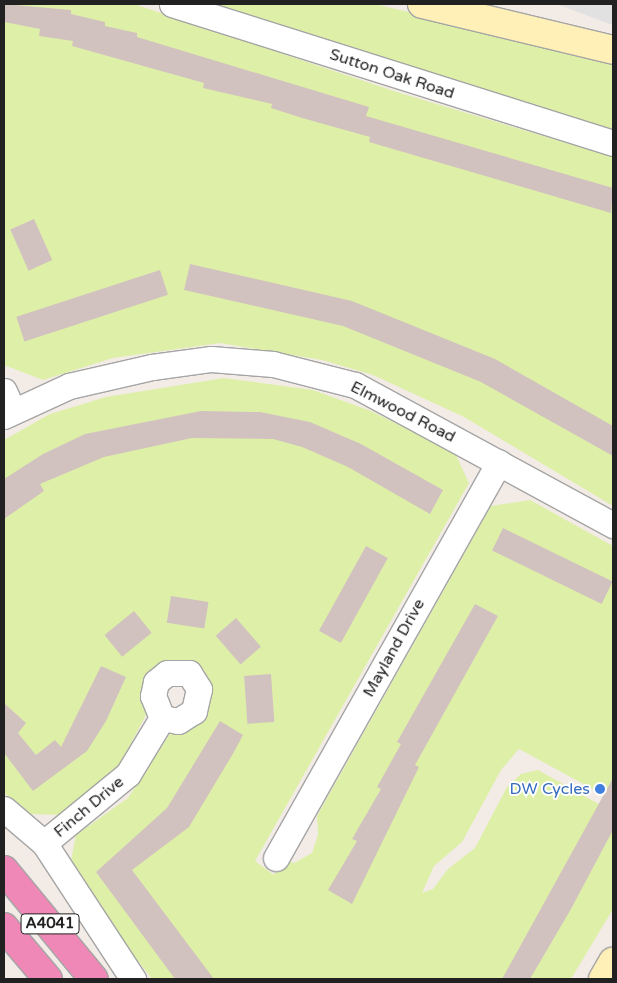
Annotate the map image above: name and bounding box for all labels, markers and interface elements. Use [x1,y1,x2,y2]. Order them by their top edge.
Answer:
street label: Sutton Oak Road [327,45,457,103]
street label: Elmwood Road [347,377,459,447]
street label: Mayland Drive [359,596,429,700]
street label: Finch Drive [50,772,128,842]
place label: DW Cycles [510,779,590,799]
marker: DW Cycles [594,783,606,795]
road number: A4041 [20,912,80,936]

